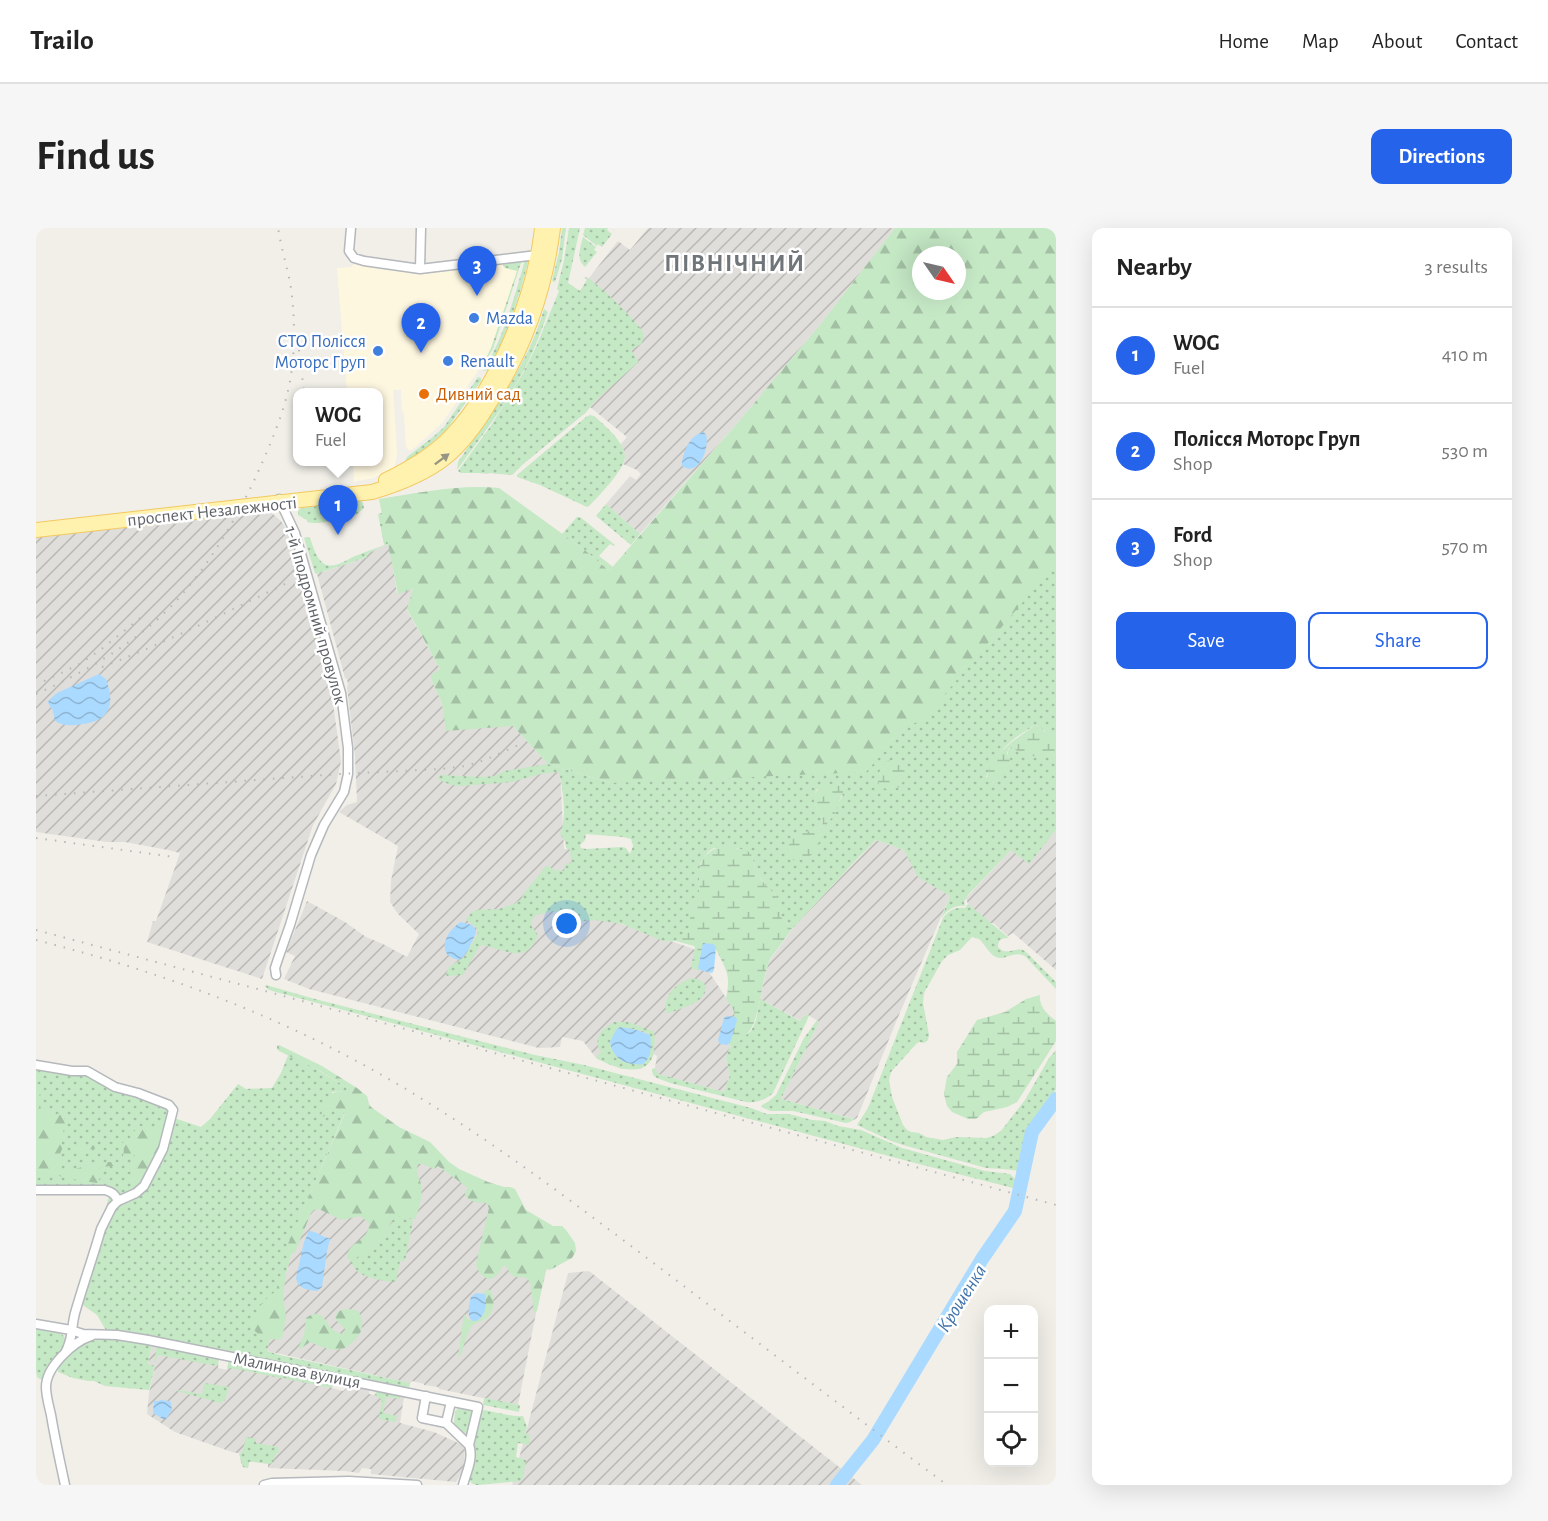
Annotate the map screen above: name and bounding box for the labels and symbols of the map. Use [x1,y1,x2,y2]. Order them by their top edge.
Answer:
north arrow [912,246,966,300]
pin: 3 [458,247,496,296]
district label: ПІВНІЧНИЙ [664,250,806,276]
pin: 2 [402,304,440,353]
place label: Mazda [486,310,533,328]
marker: Mazda [467,311,481,325]
place label: СТО Полісся Моторс Груп [275,333,366,372]
marker: СТО Полісся Моторс Груп [371,344,385,358]
place label: Renault [460,353,515,371]
marker: Renault [441,354,455,368]
place label: Дивний сад [436,386,521,404]
marker: Дивний сад [417,387,431,401]
one-way arrow [434,454,449,466]
pin: 1 [318,486,358,535]
street label: проспект Незалежності [126,494,298,530]
street label: 1-й Іподромний провулок [281,524,349,707]
your location [552,909,581,938]
water label: Крошенка [933,1261,990,1336]
street label: Малинова вулиця [232,1350,362,1392]

